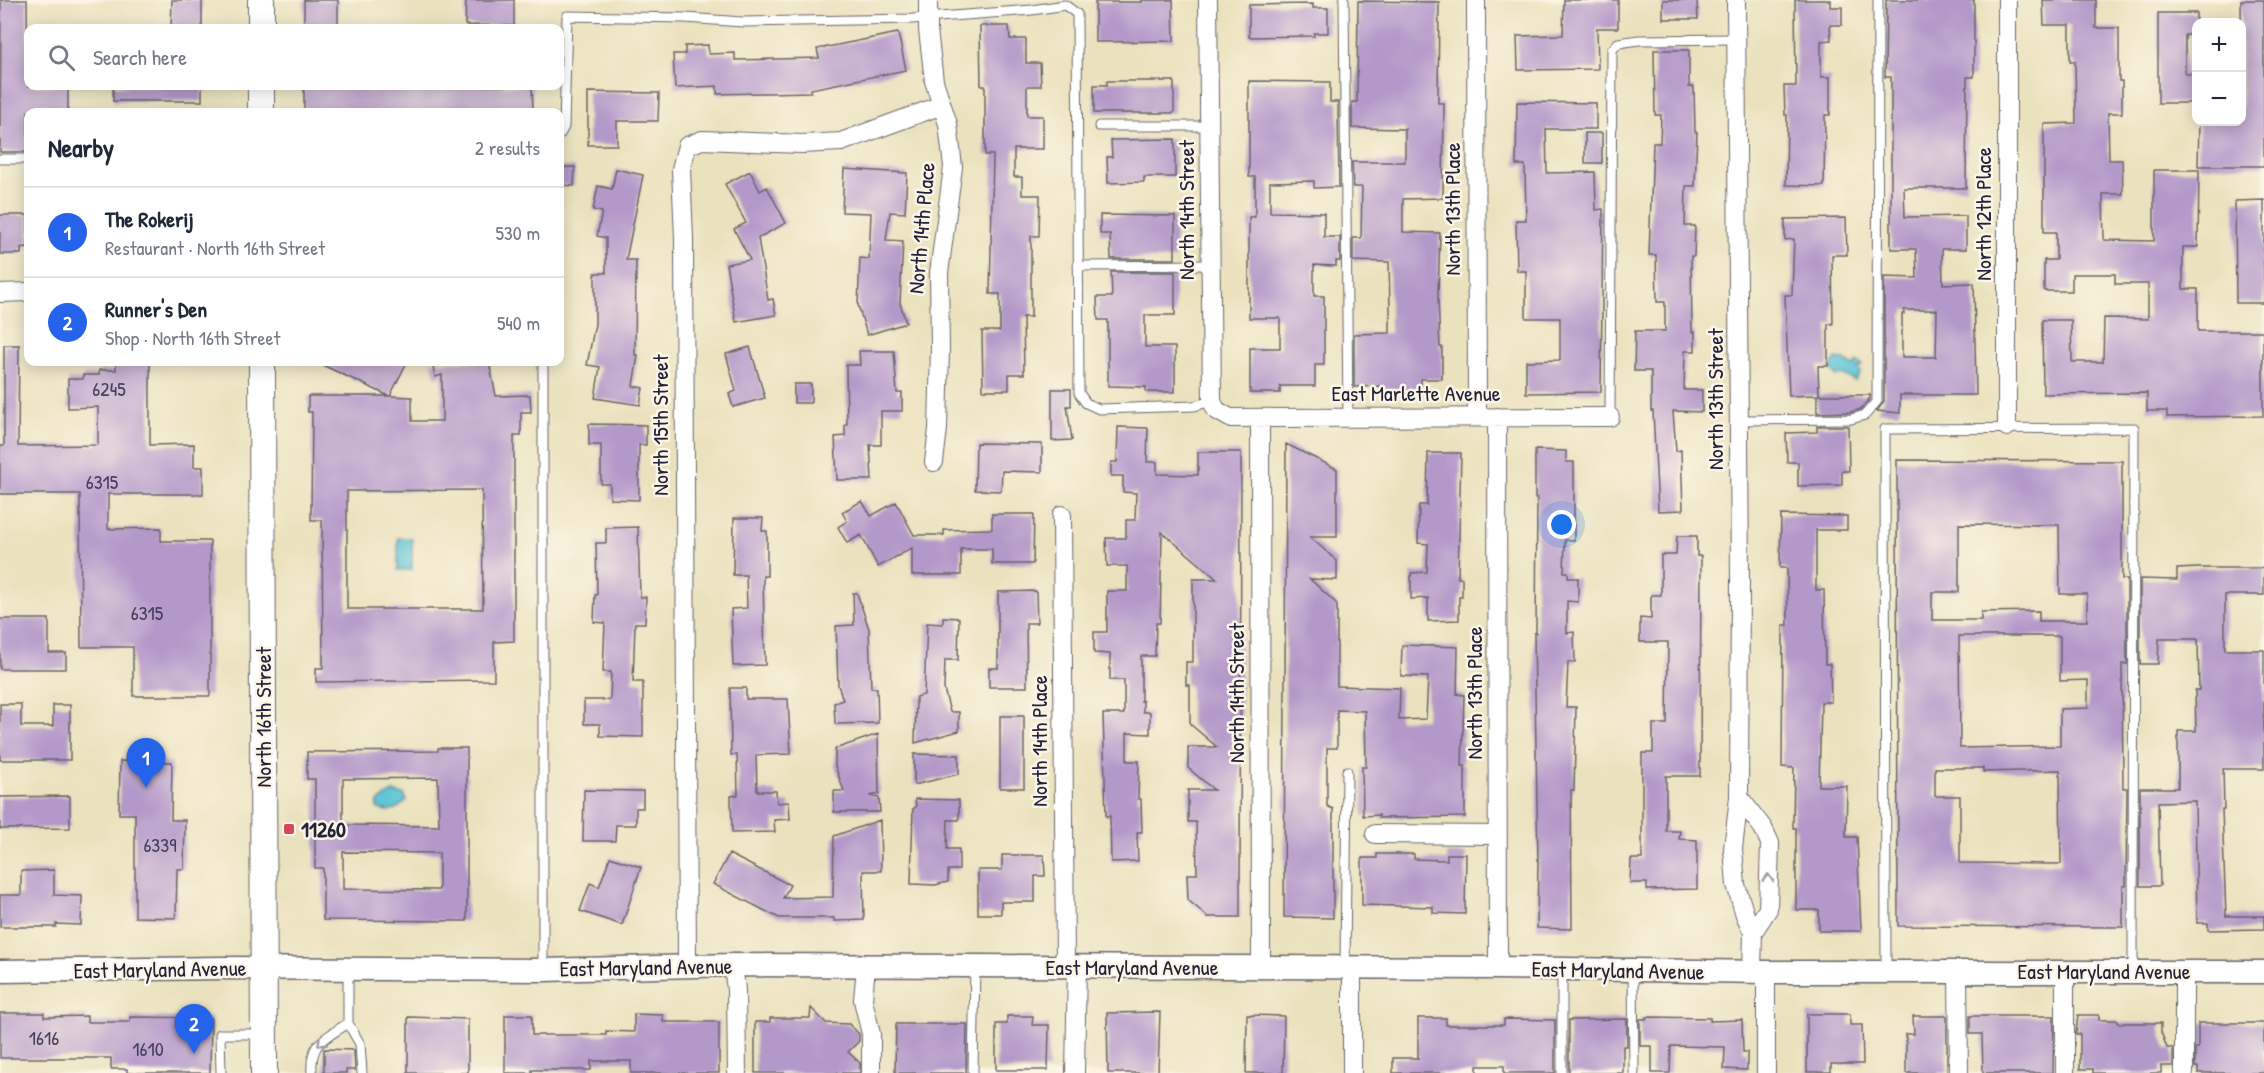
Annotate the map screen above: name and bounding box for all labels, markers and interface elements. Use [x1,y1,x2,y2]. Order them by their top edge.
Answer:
map controls [2192,18,2246,126]
button: + [2192,18,2246,72]
search box [24,24,564,90]
icon: search [45,41,78,74]
text: Search here [93,42,187,72]
button: − [2192,72,2246,126]
text: Nearby [48,130,114,165]
text: 2 results [475,134,540,161]
street label: North 14th Street [1171,139,1201,280]
street label: North 13th Place [1437,142,1467,275]
street label: North 12th Place [1968,147,1998,281]
street label: North 14th Place [900,161,942,295]
text: The Rokerij [105,204,194,234]
text: 1 [64,219,71,246]
text: 530 m [495,219,540,246]
text: Restaurant · North 16th Street [105,234,325,261]
text: Runner's Den [105,294,207,324]
text: 2 [63,309,72,336]
text: 540 m [497,309,540,336]
text: Shop · North 16th Street [105,324,280,351]
street label: North 13th Street [1700,328,1730,470]
street label: North 15th Street [645,354,675,496]
house number: 6245 [92,375,126,402]
street label: East Marlette Avenue [1332,378,1501,408]
house number: 6315 [86,468,119,495]
your location [1547,510,1576,539]
house number: 6315 [131,599,164,626]
street label: North 14th Street [1221,622,1251,763]
street label: North 13th Place [1459,626,1489,759]
street label: North 16th Street [248,646,278,787]
street label: North 14th Place [1024,675,1054,807]
pin: 1 [126,738,166,788]
place label: 11260 [301,814,346,844]
marker: 11260 [282,822,296,836]
house number: 6339 [143,831,177,858]
one-way arrow [1762,874,1774,883]
street label: East Maryland Avenue [559,950,733,984]
street label: East Maryland Avenue [73,952,247,986]
street label: East Maryland Avenue [1046,952,1219,982]
street label: East Maryland Avenue [1531,953,1705,987]
street label: East Maryland Avenue [2018,956,2191,986]
pin: 2 [174,1004,214,1054]
house number: 1616 [29,1024,59,1051]
house number: 1610 [132,1035,164,1062]
one-way arrow [317,1036,328,1047]

